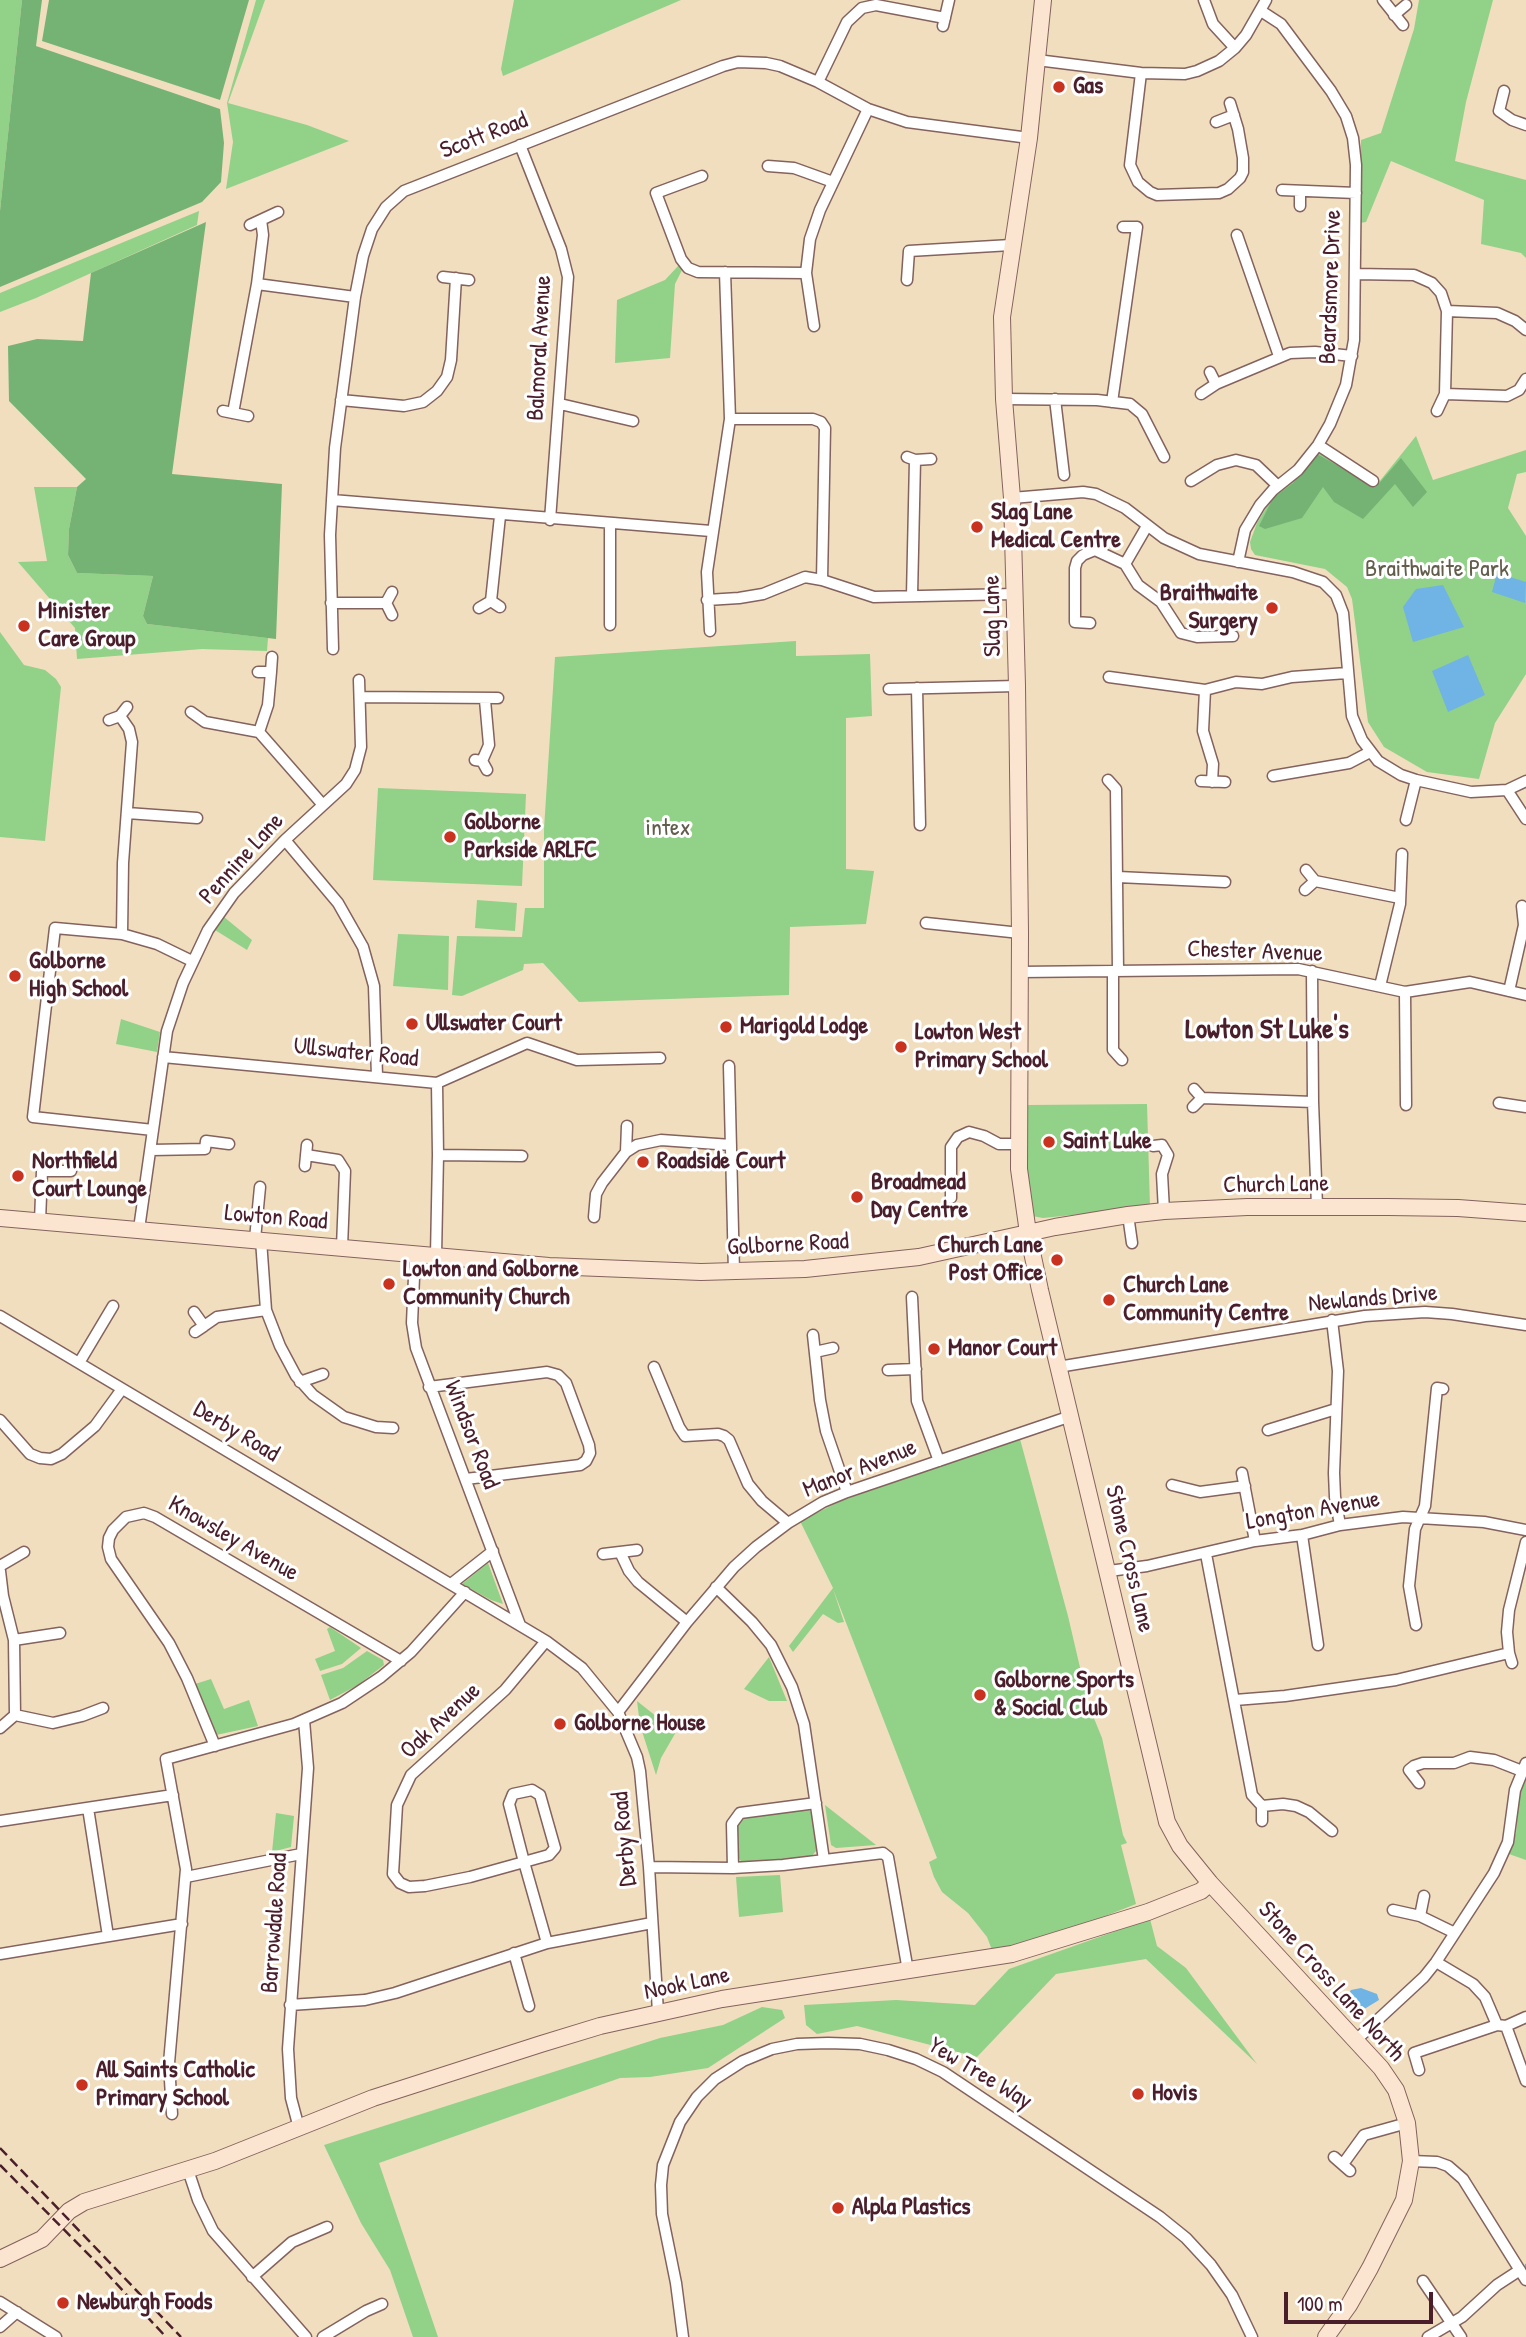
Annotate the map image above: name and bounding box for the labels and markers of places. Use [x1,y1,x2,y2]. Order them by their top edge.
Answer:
place label: Gas [1073,73,1103,101]
marker: Gas [1051,79,1067,95]
place label: Slag Lane Medical Centre [991,499,1121,555]
marker: Slag Lane Medical Centre [969,519,985,535]
place label: Braithwaite Surgery [1160,580,1258,636]
place label: Minister Care Group [38,598,135,654]
marker: Braithwaite Surgery [1264,600,1280,616]
marker: Minister Care Group [16,618,32,634]
place label: Golborne Parkside ARLFC [464,809,597,865]
marker: Golborne Parkside ARLFC [442,829,458,845]
place label: Golborne High School [29,948,128,1004]
marker: Golborne High School [7,968,23,984]
place label: Ullswater Court [426,1010,562,1038]
place label: Marigold Lodge [740,1013,868,1041]
marker: Ullswater Court [404,1016,420,1032]
marker: Marigold Lodge [718,1019,734,1035]
place label: Lowton West Primary School [915,1019,1048,1075]
marker: Lowton West Primary School [893,1039,909,1055]
place label: Saint Luke [1063,1128,1151,1156]
marker: Saint Luke [1041,1134,1057,1150]
place label: Northfield Court Lounge [32,1148,147,1204]
place label: Roadside Court [657,1148,785,1176]
marker: Roadside Court [635,1154,651,1170]
marker: Northfield Court Lounge [10,1168,26,1184]
place label: Broadmead Day Centre [871,1169,968,1225]
marker: Broadmead Day Centre [849,1189,865,1205]
place label: Church Lane Post Office [937,1232,1043,1288]
marker: Church Lane Post Office [1049,1252,1065,1268]
place label: Lowton and Golborne Community Church [403,1256,579,1312]
place label: Church Lane Community Centre [1123,1272,1289,1328]
marker: Lowton and Golborne Community Church [381,1276,397,1292]
marker: Church Lane Community Centre [1101,1292,1117,1308]
place label: Manor Court [948,1335,1057,1363]
marker: Manor Court [926,1341,942,1357]
place label: Golborne Sports & Social Club [994,1667,1134,1723]
marker: Golborne Sports & Social Club [972,1687,988,1703]
place label: Golborne House [574,1710,706,1738]
marker: Golborne House [552,1716,568,1732]
place label: All Saints Catholic Primary School [96,2057,255,2113]
marker: All Saints Catholic Primary School [74,2077,90,2093]
place label: Hovis [1152,2080,1197,2108]
marker: Hovis [1130,2086,1146,2102]
place label: Alpla Plastics [852,2194,970,2222]
marker: Alpla Plastics [830,2200,846,2216]
place label: Newburgh Foods [77,2289,212,2317]
marker: Newburgh Foods [55,2295,71,2311]

